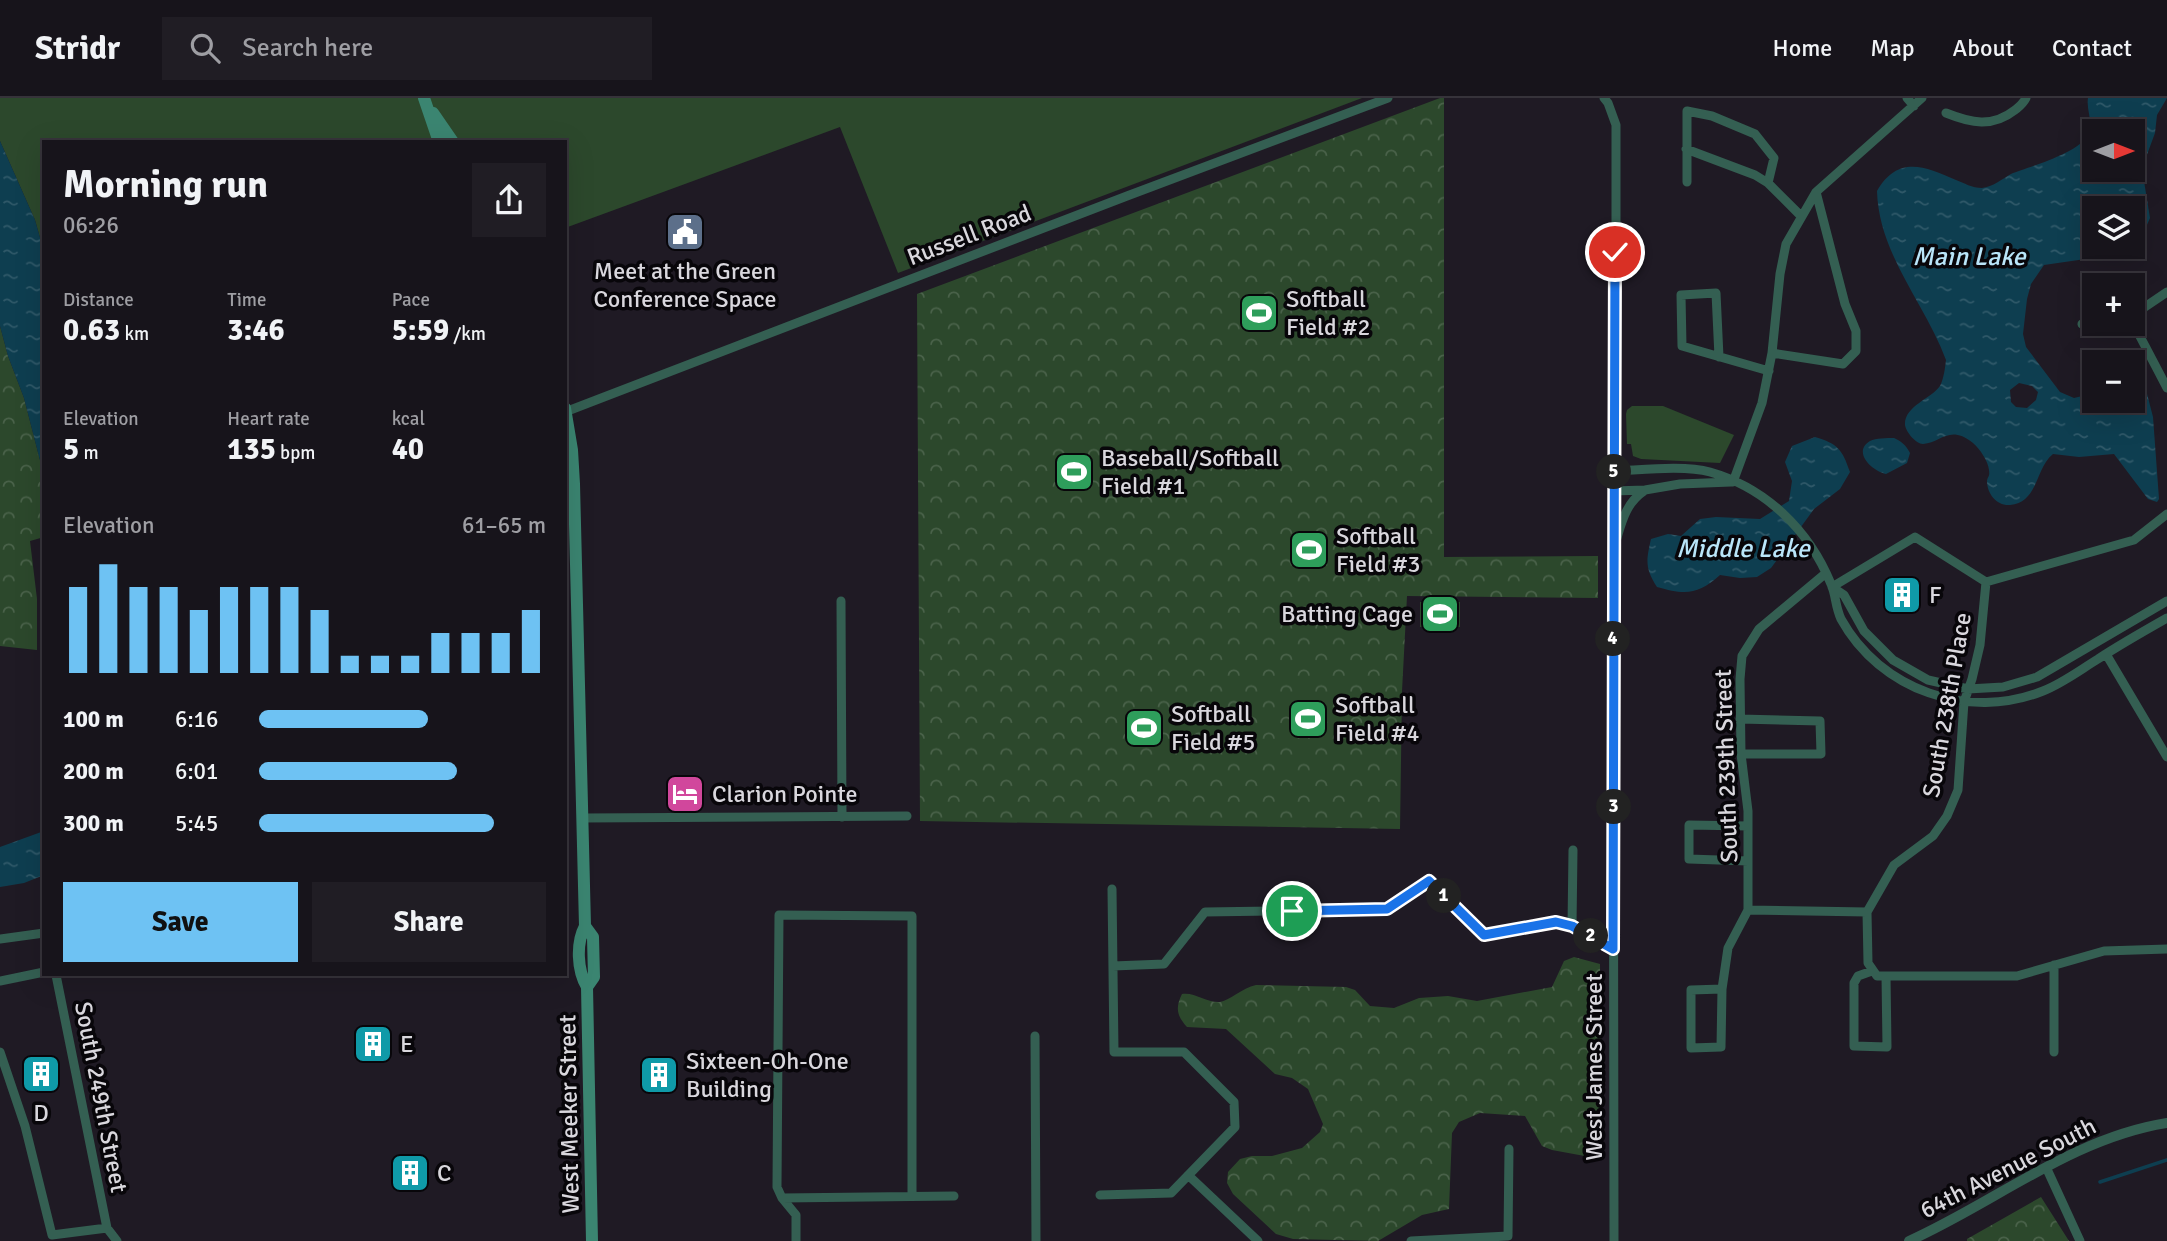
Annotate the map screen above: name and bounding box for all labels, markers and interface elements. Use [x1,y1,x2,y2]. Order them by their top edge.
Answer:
search box [162,17,652,80]
text: Stridr [35,28,120,69]
icon: search [186,29,224,67]
text: Search here [242,32,373,64]
text: Home [1772,33,1832,63]
text: Map [1870,33,1915,63]
text: About [1953,33,2014,63]
text: Contact [2052,33,2132,63]
north arrow [2082,119,2146,182]
map controls [2082,119,2145,413]
text: Morning run [63,161,268,208]
button: share [472,163,546,237]
button: layers [2082,196,2145,259]
street label: Russell Road [903,198,1035,272]
text: 06:26 [63,211,119,240]
public building icon: Meet at the Green Conference Space [664,211,706,253]
pin [1585,222,1645,282]
icon: check [1596,233,1634,271]
water label: Main Lake [1912,241,2028,273]
place label: Meet at the Green Conference Space [594,256,776,314]
button: + [2082,273,2145,336]
place label: Softball Field #2 [1286,284,1370,342]
text: Distance [63,288,134,312]
text: Time [227,288,266,312]
text: Pace [392,288,430,312]
sports icon: Softball Field #2 [1238,292,1280,334]
text: 0.63 [63,312,120,349]
text: 3:46 [227,312,285,349]
text: 5:59 [392,312,449,349]
text: km [120,322,149,346]
text: /km [449,322,486,346]
button: − [2082,350,2145,413]
text: Elevation [63,407,139,431]
text: Heart rate [227,407,310,431]
text: kcal [392,407,425,431]
text: 5 [63,431,79,468]
text: 135 [227,431,276,468]
text: 40 [392,431,424,468]
text: m [79,441,99,465]
text: bpm [276,441,315,465]
place label: Baseball/Softball Field #1 [1101,443,1279,501]
sports icon: Baseball/Softball Field #1 [1053,451,1095,493]
pin: 5 [1596,454,1632,490]
text: 5 [1608,459,1619,483]
text: Elevation [63,511,155,540]
text: 61–65 m [462,511,546,540]
place label: Softball Field #3 [1336,521,1420,579]
sports icon: Softball Field #3 [1288,529,1330,571]
water label: Middle Lake [1676,533,1812,565]
building icon: F [1881,574,1923,616]
place label: F [1929,580,1942,610]
sports icon: Batting Cage [1419,593,1461,635]
place label: Batting Cage [1281,599,1413,629]
street label: South 238th Place [1916,610,1978,800]
pin: 4 [1596,622,1630,656]
text: 4 [1607,626,1618,650]
street label: South 239th Street [1708,669,1744,863]
place label: Softball Field #4 [1335,690,1419,748]
sports icon: Softball Field #4 [1287,698,1329,740]
place label: Softball Field #5 [1171,699,1255,757]
text: 100 m [63,705,124,734]
text: 6:16 [175,705,218,734]
sports icon: Softball Field #5 [1123,707,1165,749]
text: 200 m [63,757,124,786]
text: 6:01 [175,757,218,786]
hotel icon: Clarion Pointe [664,773,706,815]
place label: Clarion Pointe [712,779,858,809]
pin: 3 [1596,790,1632,824]
text: 3 [1608,794,1619,818]
text: 300 m [63,809,124,838]
text: 5:45 [175,809,218,838]
pin: 1 [1426,878,1462,914]
pin [1262,881,1322,941]
button: Save [63,882,298,962]
button: Share [312,882,546,962]
text: 1 [1438,883,1449,907]
icon: arrive [1273,892,1311,930]
pin: 2 [1574,918,1608,954]
text: 2 [1585,923,1596,947]
street label: West James Street [1579,973,1609,1161]
street label: South 249th Street [68,999,134,1195]
street label: West Meeker Street [552,1014,586,1214]
building icon: E [352,1023,394,1065]
place label: E [400,1029,414,1059]
place label: Sixteen-Oh-One Building [686,1046,849,1104]
building icon: D [20,1053,62,1095]
building icon: Sixteen-Oh-One Building [638,1054,680,1096]
place label: D [33,1098,49,1128]
street label: 64th Avenue South [1915,1111,2101,1225]
building icon: C [389,1152,431,1194]
place label: C [437,1158,451,1188]

